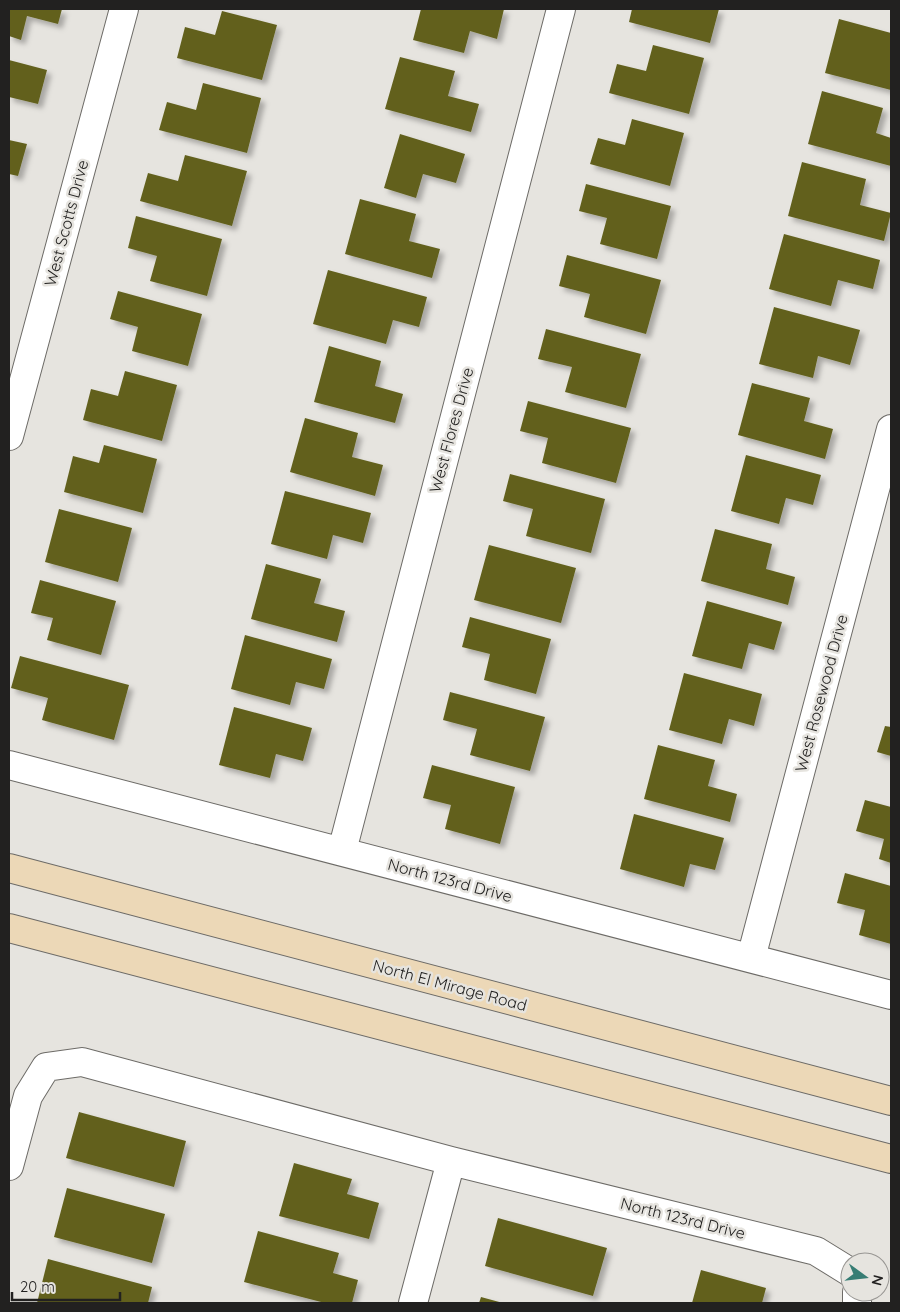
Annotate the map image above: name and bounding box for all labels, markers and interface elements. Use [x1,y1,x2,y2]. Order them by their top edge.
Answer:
street label: West Scotts Drive [40,158,92,288]
street label: West Flores Drive [425,365,477,495]
street label: West Rosewood Drive [790,612,852,774]
street label: North 123rd Drive [386,854,514,906]
street label: North El Mirage Road [371,955,529,1015]
street label: North 123rd Drive [619,1193,747,1243]
north arrow [840,1252,890,1302]
scale bar [12,1270,120,1302]
text: N [868,1273,888,1288]
text: 20 m [20,1277,55,1296]

